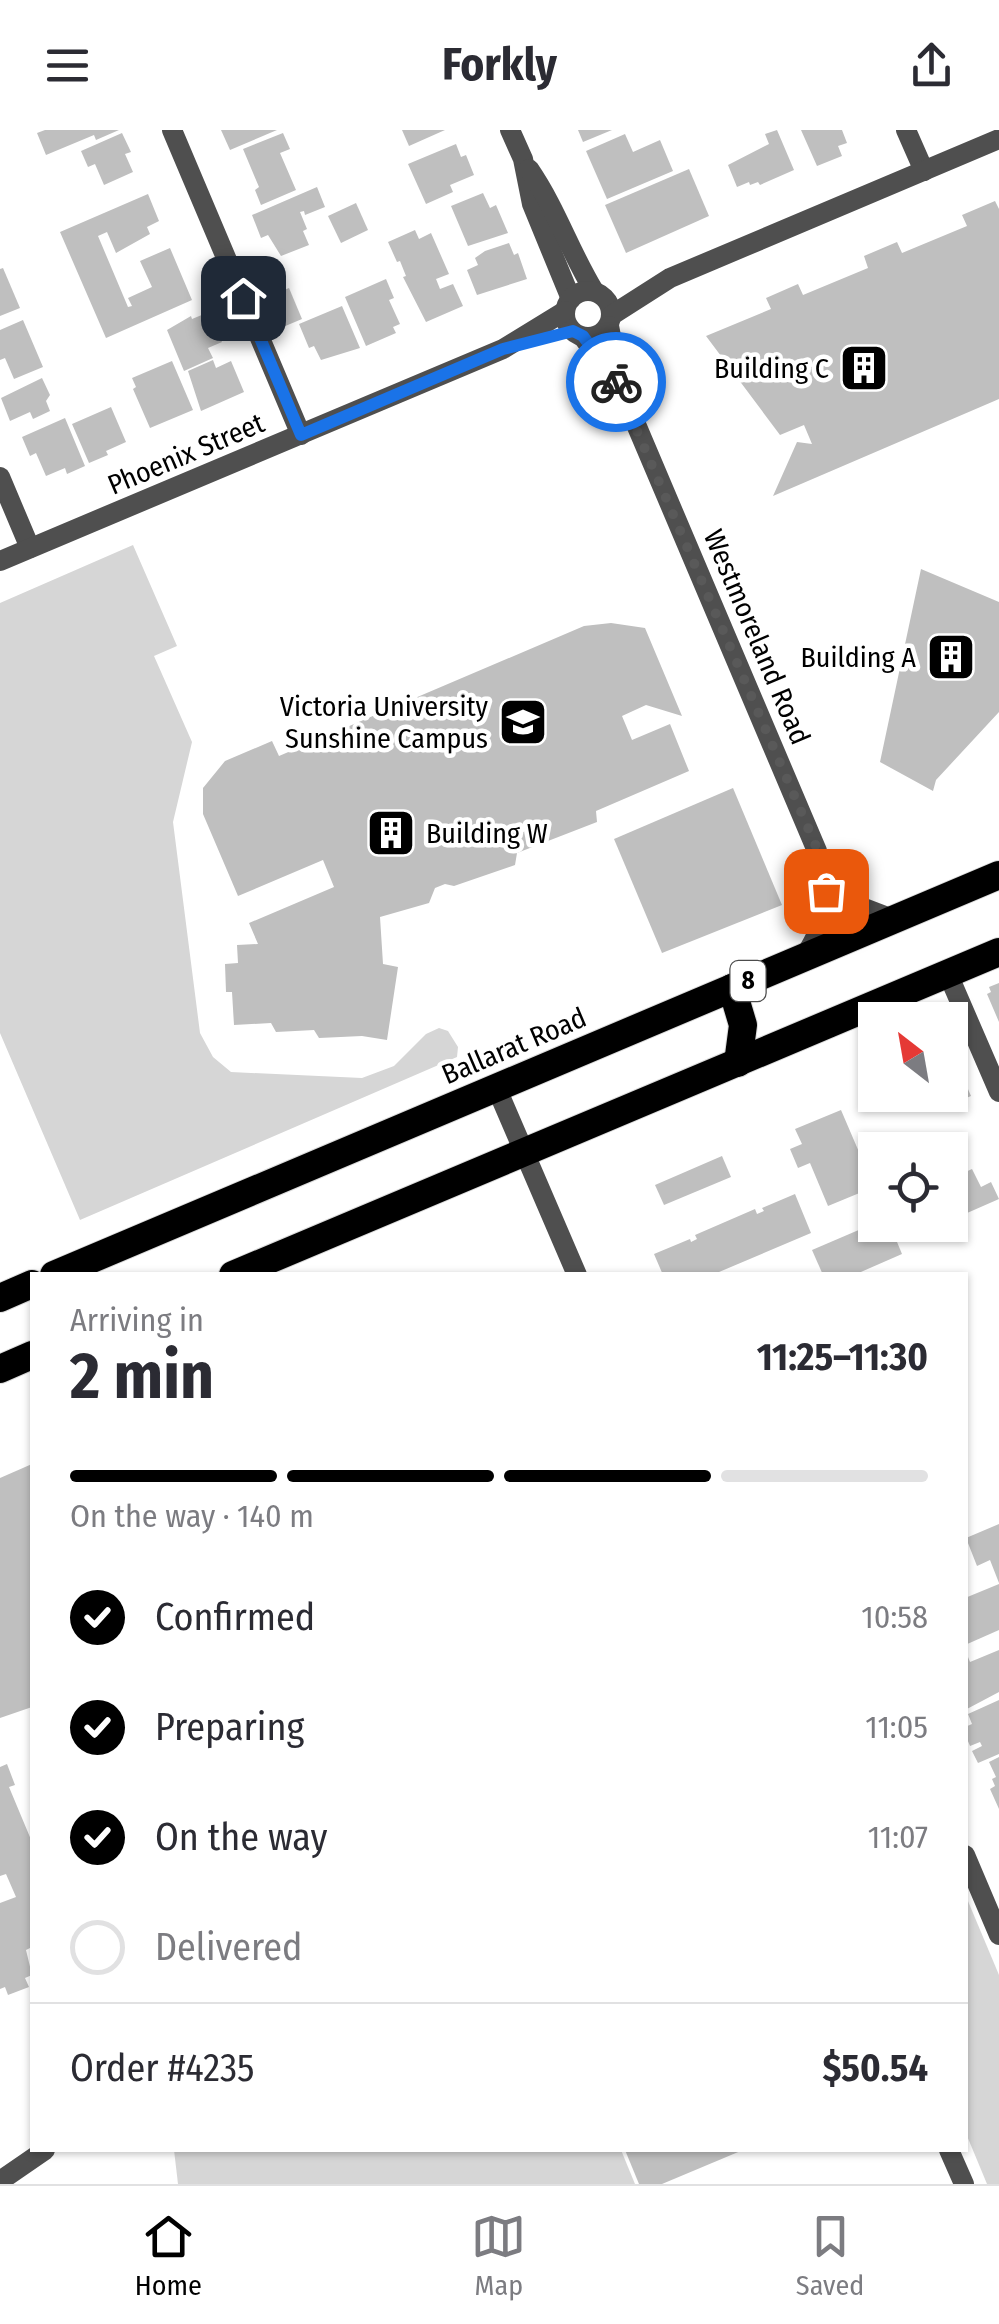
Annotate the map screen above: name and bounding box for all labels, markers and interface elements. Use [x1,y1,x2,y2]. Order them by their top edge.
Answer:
icon: menu [40,38,95,93]
text: Forkly [442,38,557,92]
icon: share [904,38,959,93]
pin [201,256,286,341]
icon: home [216,271,271,326]
courier [566,332,666,432]
building icon: Building C [838,342,890,394]
place label: Building C [714,352,829,385]
icon: bike [589,355,644,410]
street label: Phoenix Street [103,406,270,502]
street label: Westmoreland Road [697,525,817,749]
building icon: Building A [925,631,977,683]
place label: Building A [800,641,916,674]
place label: Victoria University Sunshine Campus [280,690,489,755]
school or university icon: Victoria University Sunshine Campus [497,696,549,748]
building icon: Building W [365,807,417,859]
place label: Building W [426,817,548,850]
pin [784,849,869,934]
icon: bag [799,864,854,919]
road number: 8 [730,961,766,1001]
street label: Ballarat Road [437,1001,591,1091]
north arrow [858,1002,968,1112]
map controls [858,1002,968,1242]
button: locate [858,1132,968,1242]
text: Arriving in [70,1301,204,1339]
text: 11:25–11:30 [757,1334,928,1380]
text: 2 min [70,1337,214,1415]
text: On the way · 140 m [70,1497,314,1535]
icon: check [70,1590,125,1645]
text: Confirmed [155,1594,315,1640]
text: 10:58 [861,1598,928,1636]
icon: check [70,1700,125,1755]
text: Preparing [155,1704,304,1750]
text: 11:05 [865,1708,928,1746]
icon: check [70,1810,125,1865]
text: On the way [155,1814,327,1860]
text: 11:07 [868,1818,928,1856]
text: Delivered [155,1924,302,1970]
text: Order #4235 [70,2045,255,2091]
text: $50.54 [822,2045,928,2091]
tab: Home [135,2209,202,2302]
tab: Map [471,2209,526,2302]
tab: Saved [796,2209,864,2302]

